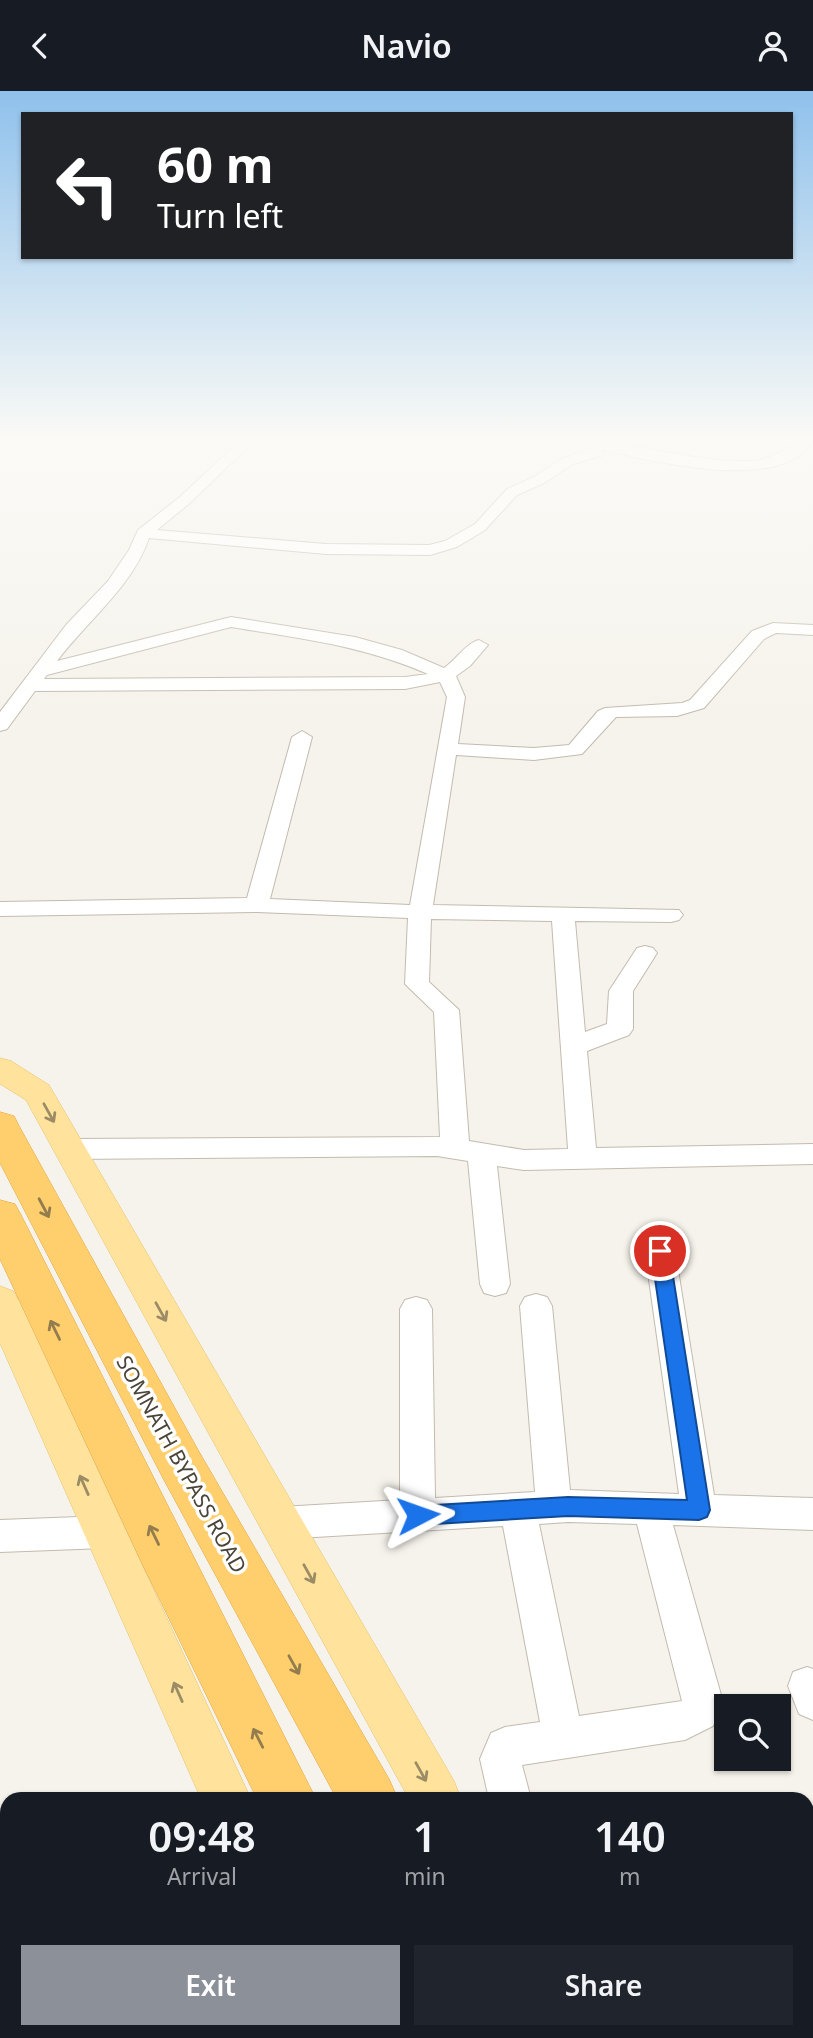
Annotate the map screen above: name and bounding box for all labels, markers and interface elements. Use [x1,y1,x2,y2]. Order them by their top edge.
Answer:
text: Navio [361,24,452,67]
icon: back [21,27,59,65]
icon: person [754,27,792,65]
text: 60 m [157,131,274,197]
icon: left [42,140,133,231]
text: Turn left [157,194,283,237]
one-way arrow [42,1103,56,1123]
one-way arrow [38,1197,51,1218]
pin [630,1221,690,1281]
icon: arrive [641,1232,679,1270]
one-way arrow [154,1301,168,1321]
one-way arrow [48,1320,61,1341]
street label: SOMNATH BYPASS ROAD [110,1350,254,1578]
one-way arrow [76,1475,90,1496]
position arrow [381,1478,455,1552]
one-way arrow [147,1525,160,1546]
one-way arrow [302,1563,316,1583]
one-way arrow [287,1655,301,1675]
one-way arrow [170,1682,184,1703]
map controls [714,1694,791,1771]
button: search [714,1694,791,1771]
one-way arrow [250,1728,264,1749]
one-way arrow [415,1761,428,1782]
text: 09:48 [148,1807,256,1864]
text: 1 [413,1807,437,1864]
text: 140 [594,1807,666,1864]
text: Arrival [167,1860,237,1892]
text: min [404,1860,446,1892]
text: m [619,1860,641,1892]
button: Exit [21,1945,400,2025]
button: Share [414,1945,793,2025]

